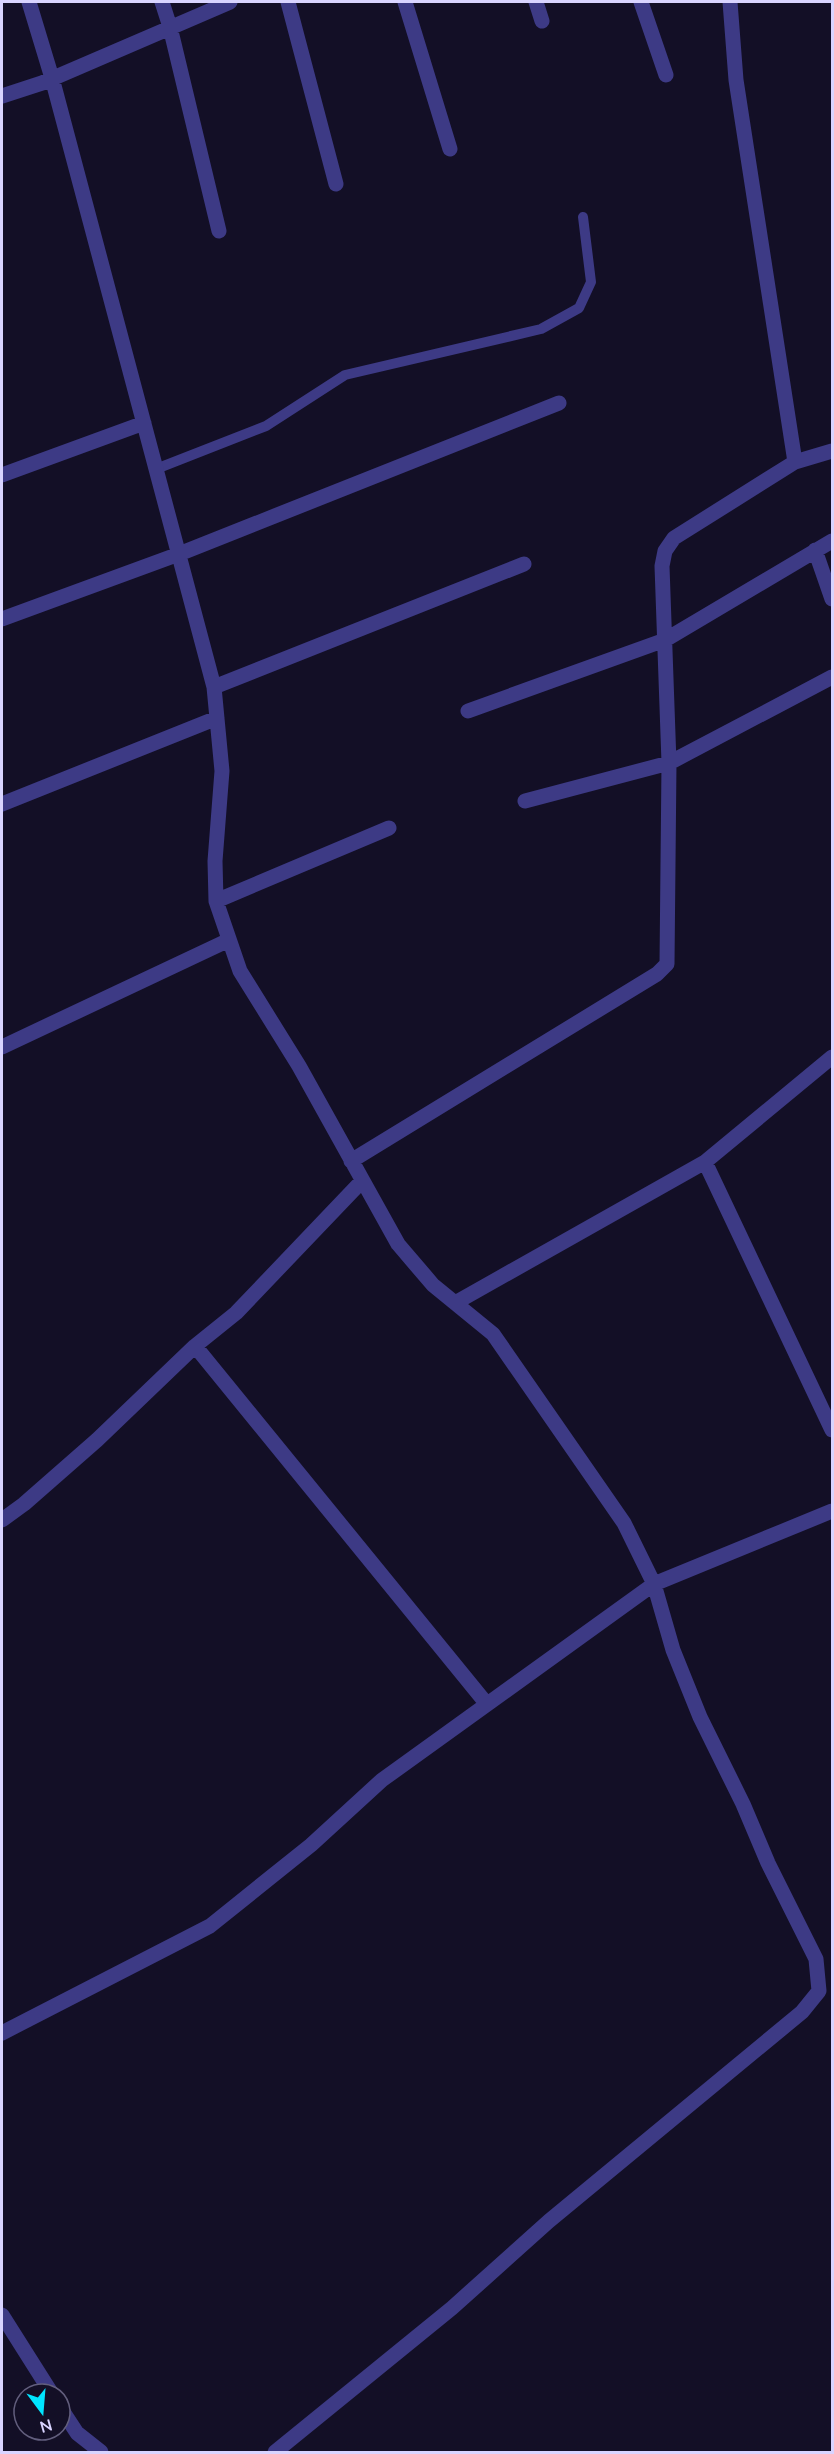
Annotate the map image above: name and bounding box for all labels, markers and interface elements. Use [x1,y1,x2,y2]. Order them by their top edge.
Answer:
north arrow [12,2382,72,2442]
text: N [37,2413,55,2438]

